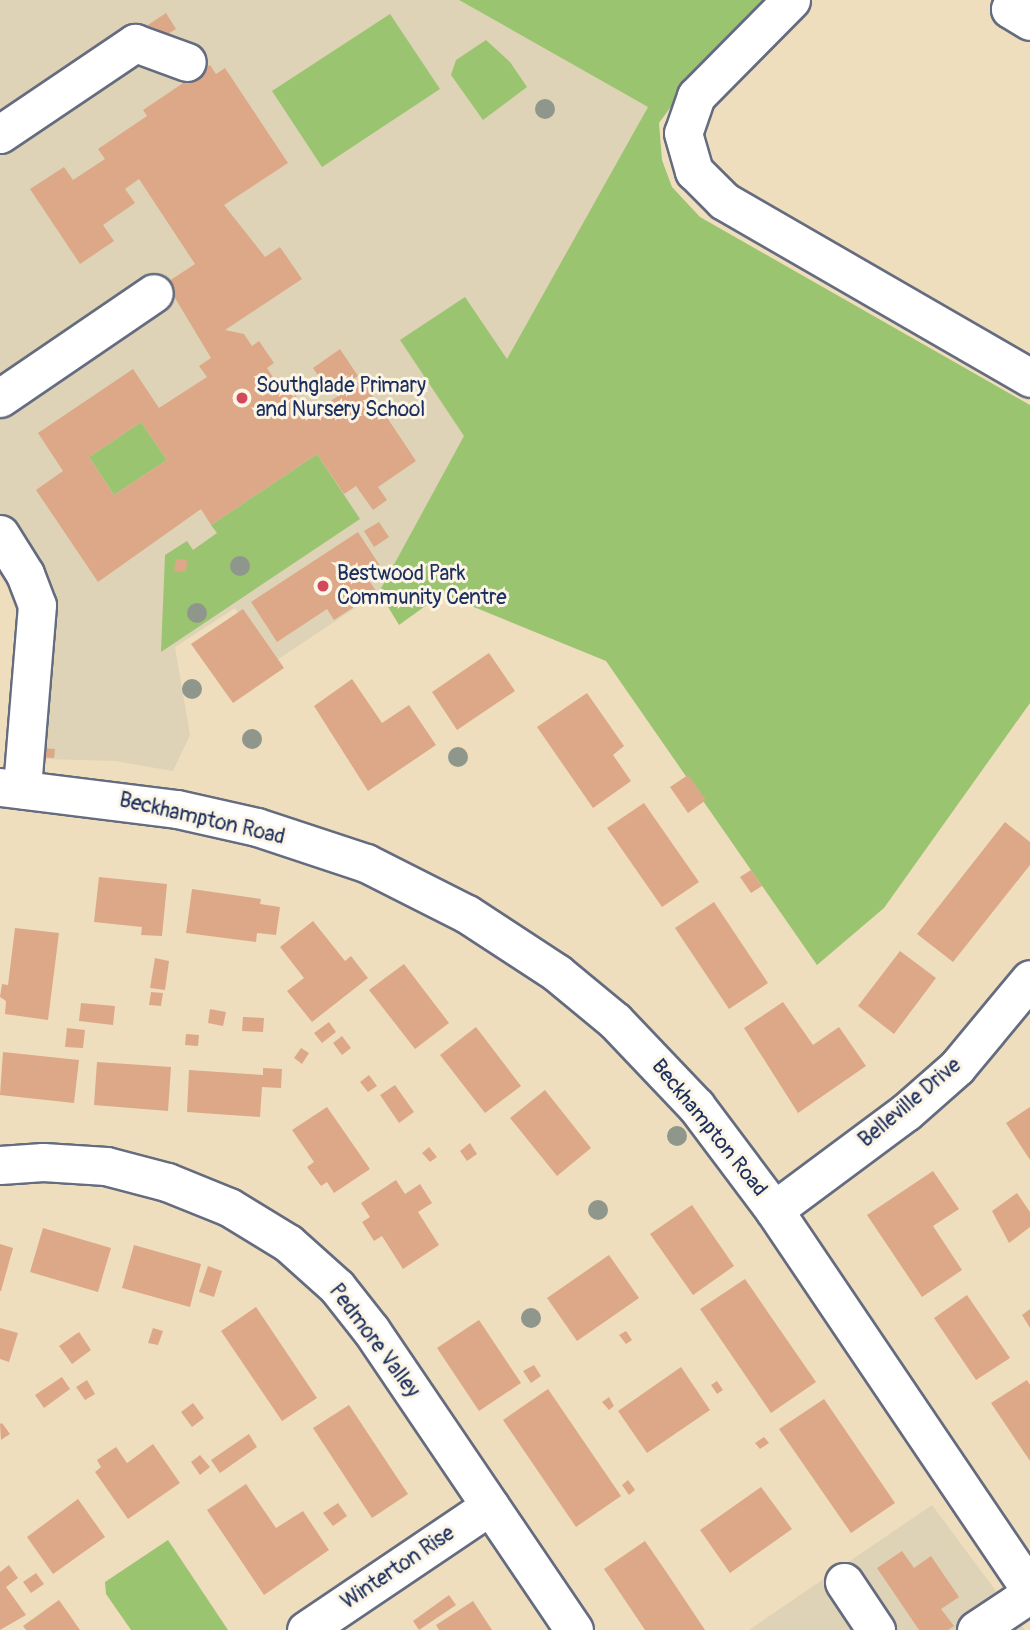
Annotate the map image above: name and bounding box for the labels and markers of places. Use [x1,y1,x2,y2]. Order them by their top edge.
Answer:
place label: Southglade Primary and Nursery School [256,373,426,423]
marker: Southglade Primary and Nursery School [234,390,250,406]
place label: Bestwood Park Community Centre [337,561,507,611]
marker: Bestwood Park Community Centre [315,578,331,594]

